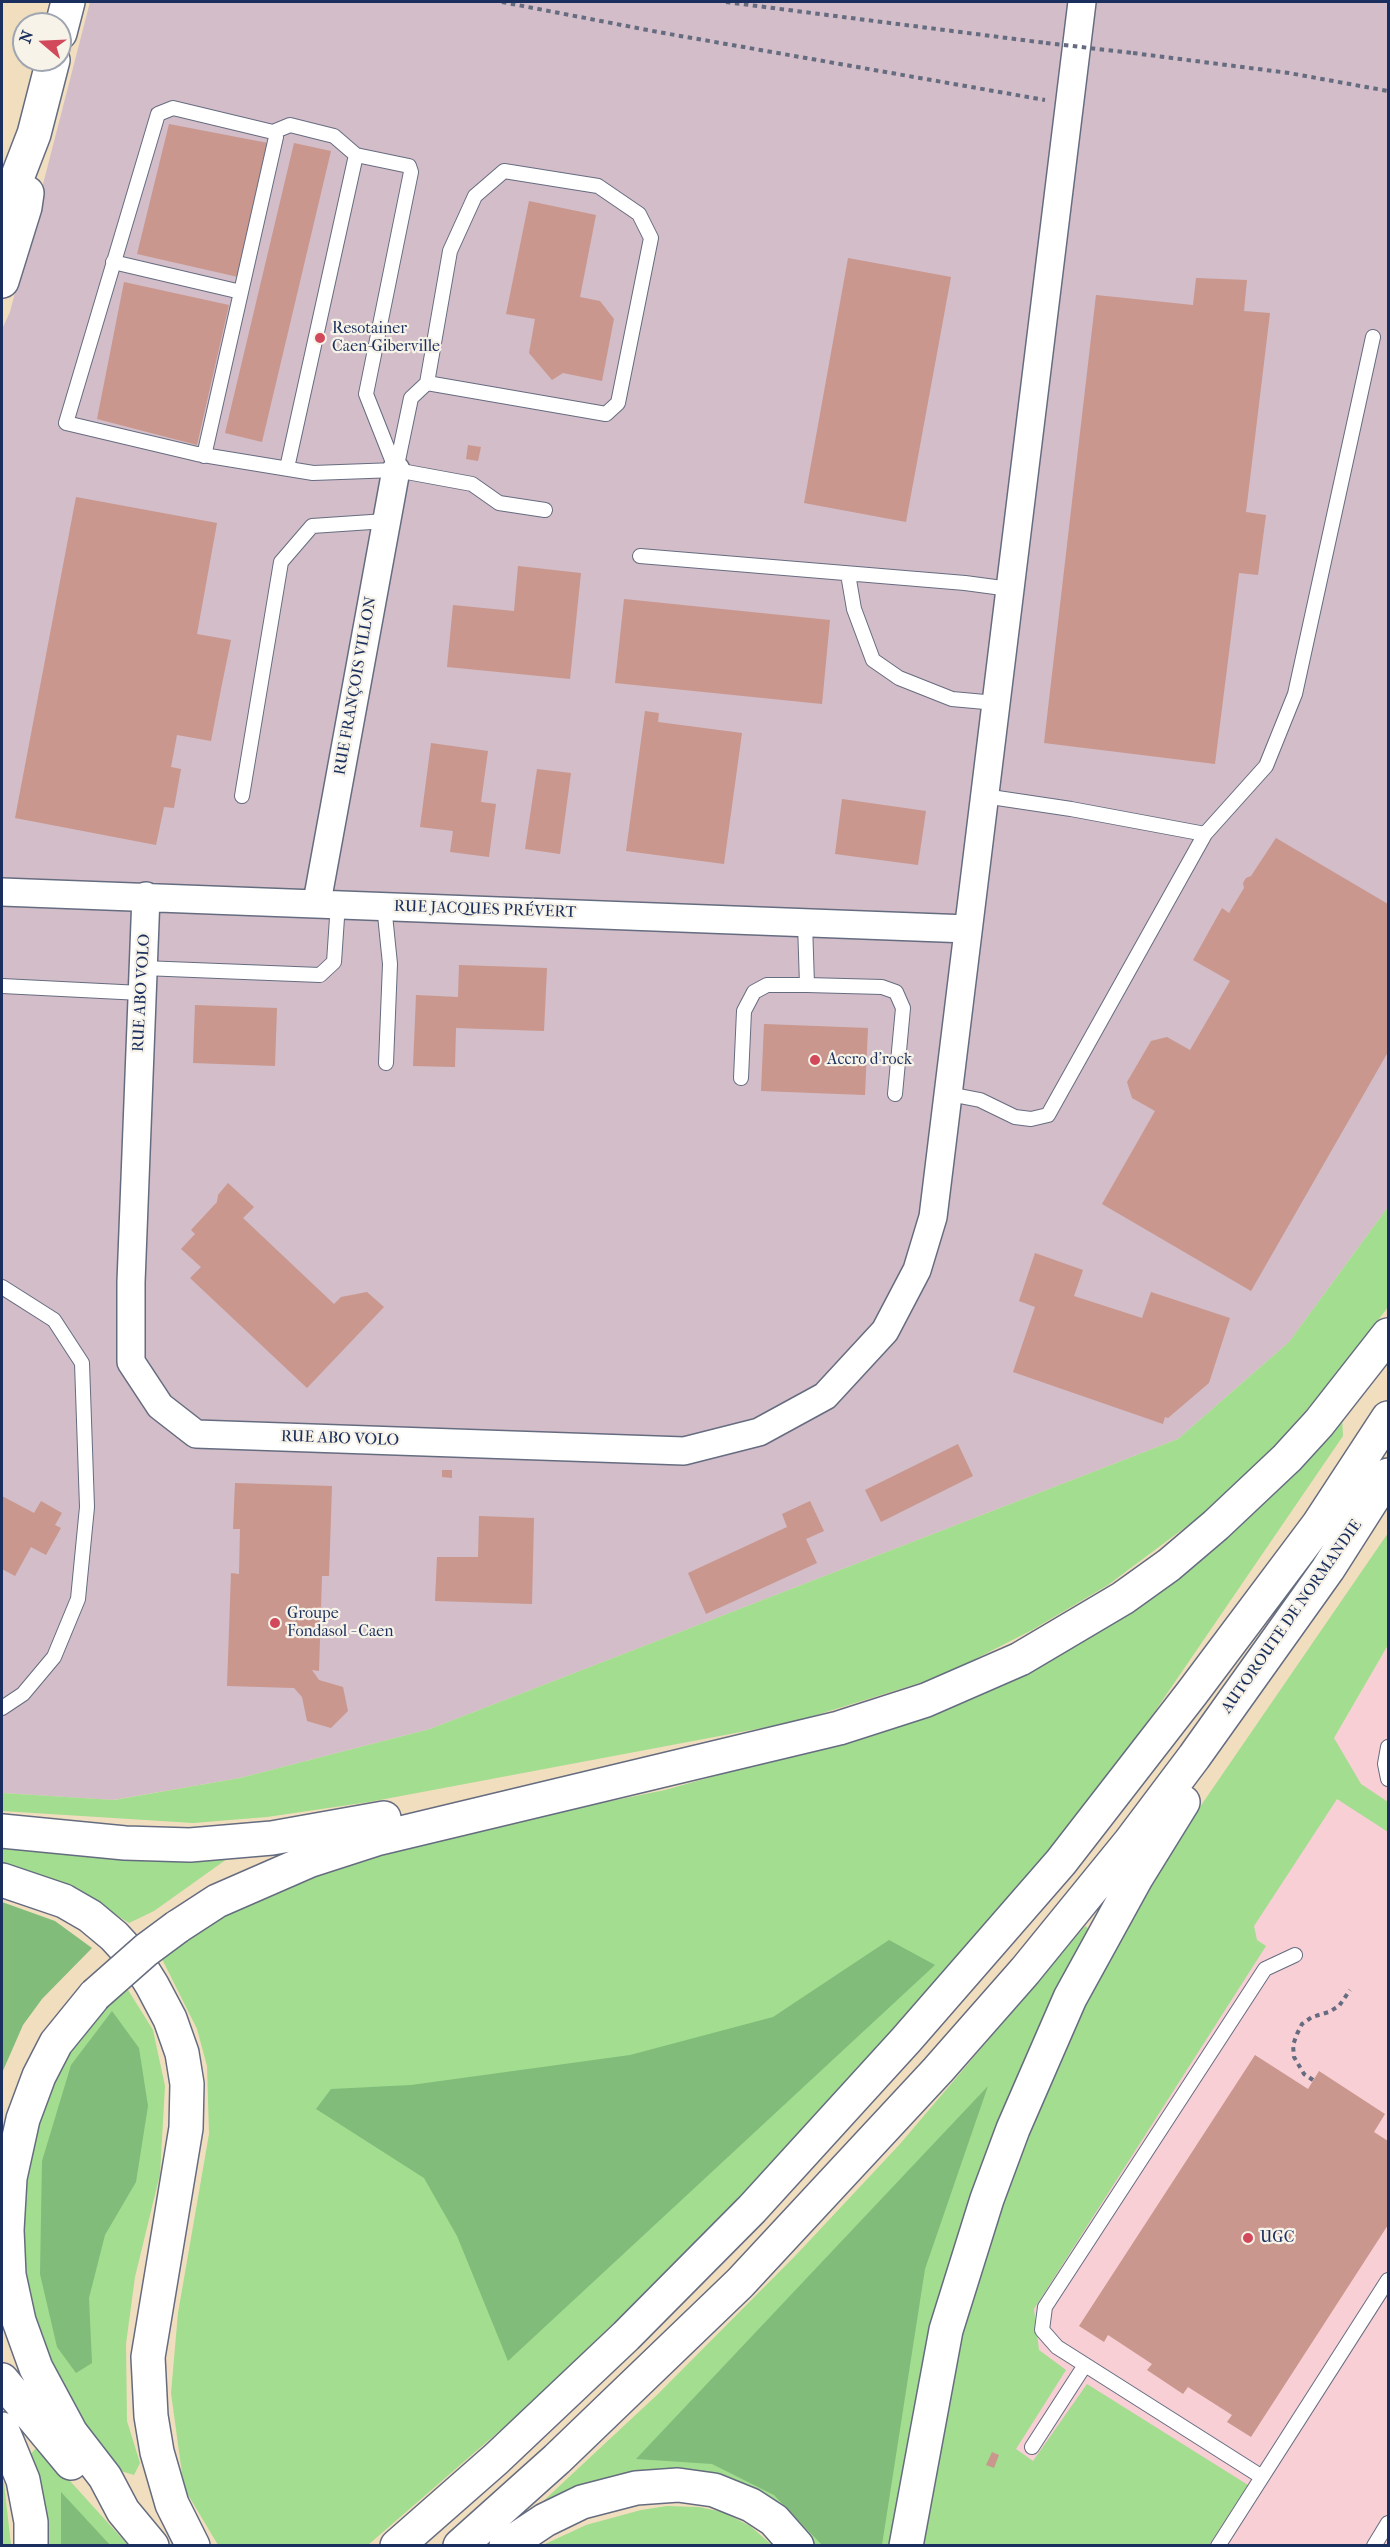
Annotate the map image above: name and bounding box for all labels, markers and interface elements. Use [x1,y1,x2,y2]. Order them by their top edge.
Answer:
north arrow [12,12,72,72]
text: N [15,28,37,45]
place label: Resotainer Caen-Giberville [332,319,440,357]
marker: Resotainer Caen-Giberville [313,331,327,345]
street label: RUE FRANÇOIS VILLON [331,595,381,777]
street label: RUE JACQUES PRÉVERT [393,897,577,923]
street label: RUE ABO VOLO [129,933,155,1053]
place label: Accro d'rock [827,1050,912,1070]
marker: Accro d'rock [808,1053,822,1067]
street label: RUE ABO VOLO [280,1427,400,1451]
street label: AUTOROUTE DE NORMANDIE [1218,1517,1366,1717]
place label: Groupe Fondasol - Caen [287,1604,394,1642]
marker: Groupe Fondasol - Caen [268,1616,282,1630]
place label: UGC [1260,2228,1294,2248]
marker: UGC [1241,2231,1255,2245]

